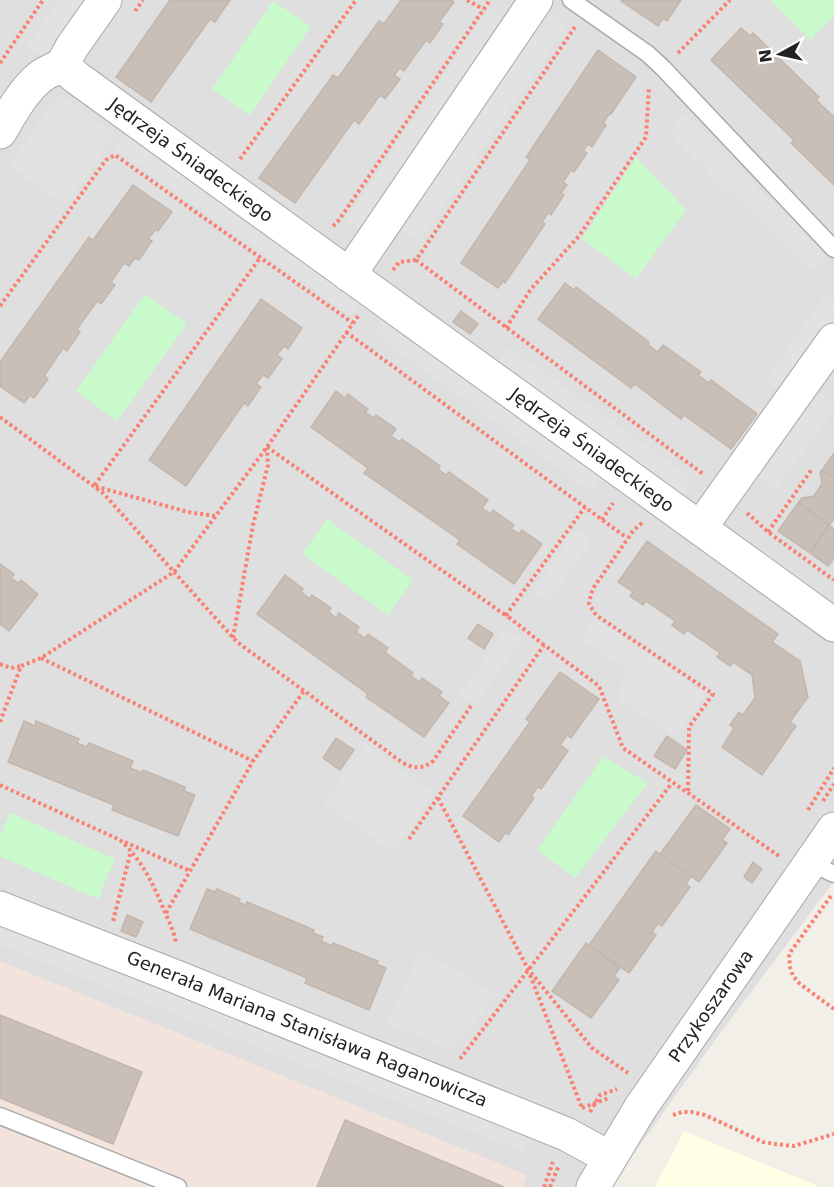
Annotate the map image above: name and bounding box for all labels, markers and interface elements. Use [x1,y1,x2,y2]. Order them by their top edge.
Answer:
north arrow [750,24,810,84]
text: N [755,48,776,64]
street label: Jędrzeja Śniadeckiego [104,92,277,226]
street label: Jędrzeja Śniadeckiego [505,382,678,516]
street label: Przykoszarowa [664,945,757,1066]
street label: Generała Mariana Stanisława Raganowicza [124,946,491,1111]

